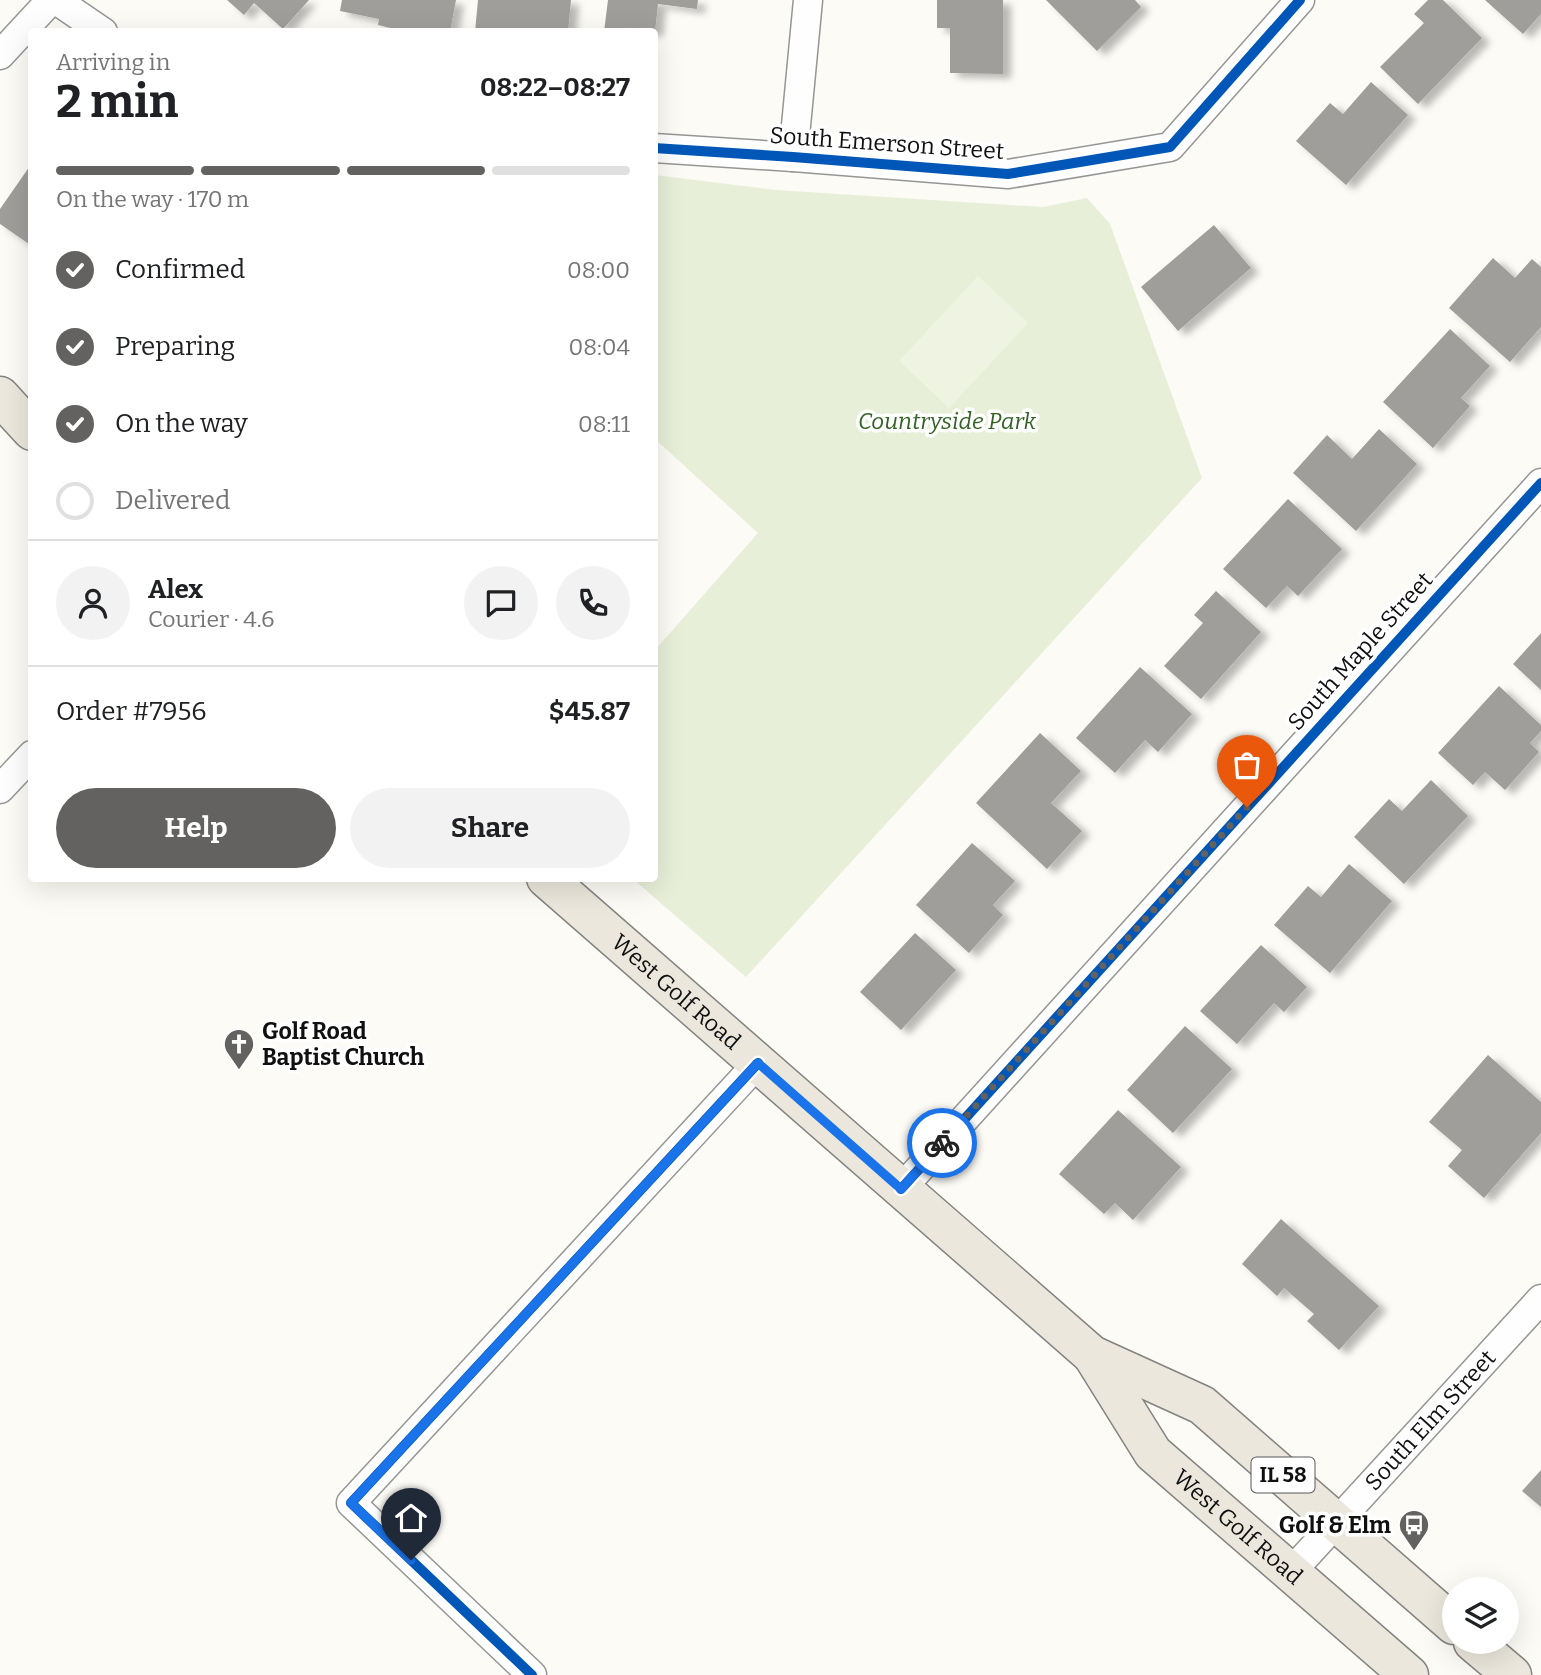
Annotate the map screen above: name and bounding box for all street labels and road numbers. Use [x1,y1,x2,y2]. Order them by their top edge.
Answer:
street label: South Emerson Street [769,121,1005,165]
street label: South Maple Street [1282,566,1438,736]
street label: West Golf Road [606,928,747,1056]
street label: South Elm Street [1359,1344,1501,1496]
road number: IL 58 [1252,1458,1314,1492]
street label: West Golf Road [1168,1463,1309,1591]

